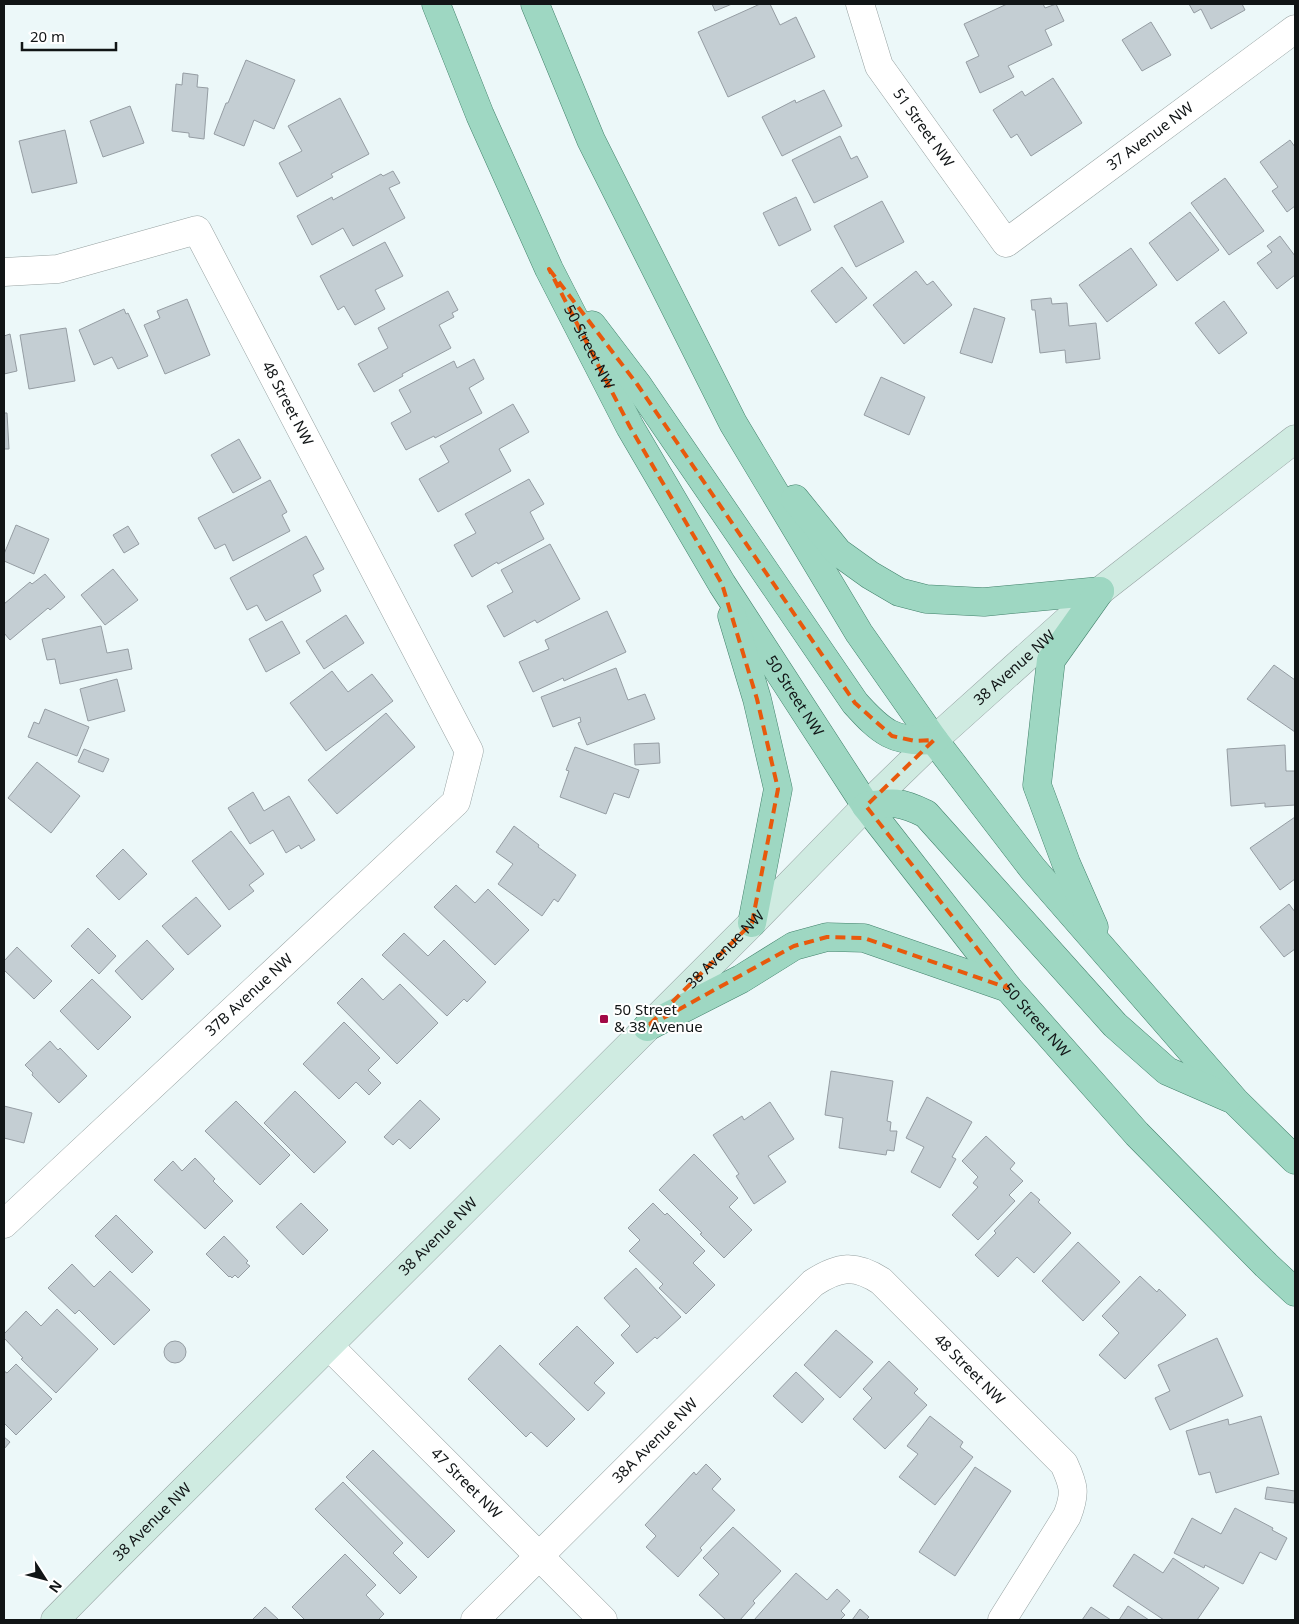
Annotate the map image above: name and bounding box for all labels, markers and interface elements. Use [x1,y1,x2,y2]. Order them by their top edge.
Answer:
scale bar [22,20,116,52]
text: 20 m [30,26,65,46]
street label: 51 Street NW [889,84,959,171]
street label: 37 Avenue NW [1102,97,1197,174]
street label: 50 Street NW [560,301,620,392]
street label: 48 Street NW [258,357,319,448]
street label: 38 Avenue NW [969,625,1059,709]
street label: 50 Street NW [762,651,829,740]
street label: 38 Avenue NW [681,905,768,992]
street label: 37B Avenue NW [200,948,296,1040]
street label: 50 Street NW [999,978,1075,1061]
place label: 50 Street & 38 Avenue [614,999,703,1036]
marker: 50 Street & 38 Avenue [598,1013,610,1025]
street label: 38 Avenue NW [394,1192,481,1279]
street label: 48 Street NW [930,1329,1010,1408]
street label: 38A Avenue NW [607,1393,701,1487]
street label: 47 Street NW [427,1443,507,1522]
street label: 38 Avenue NW [108,1478,195,1565]
north arrow [20,1554,70,1604]
text: N [45,1577,67,1597]

